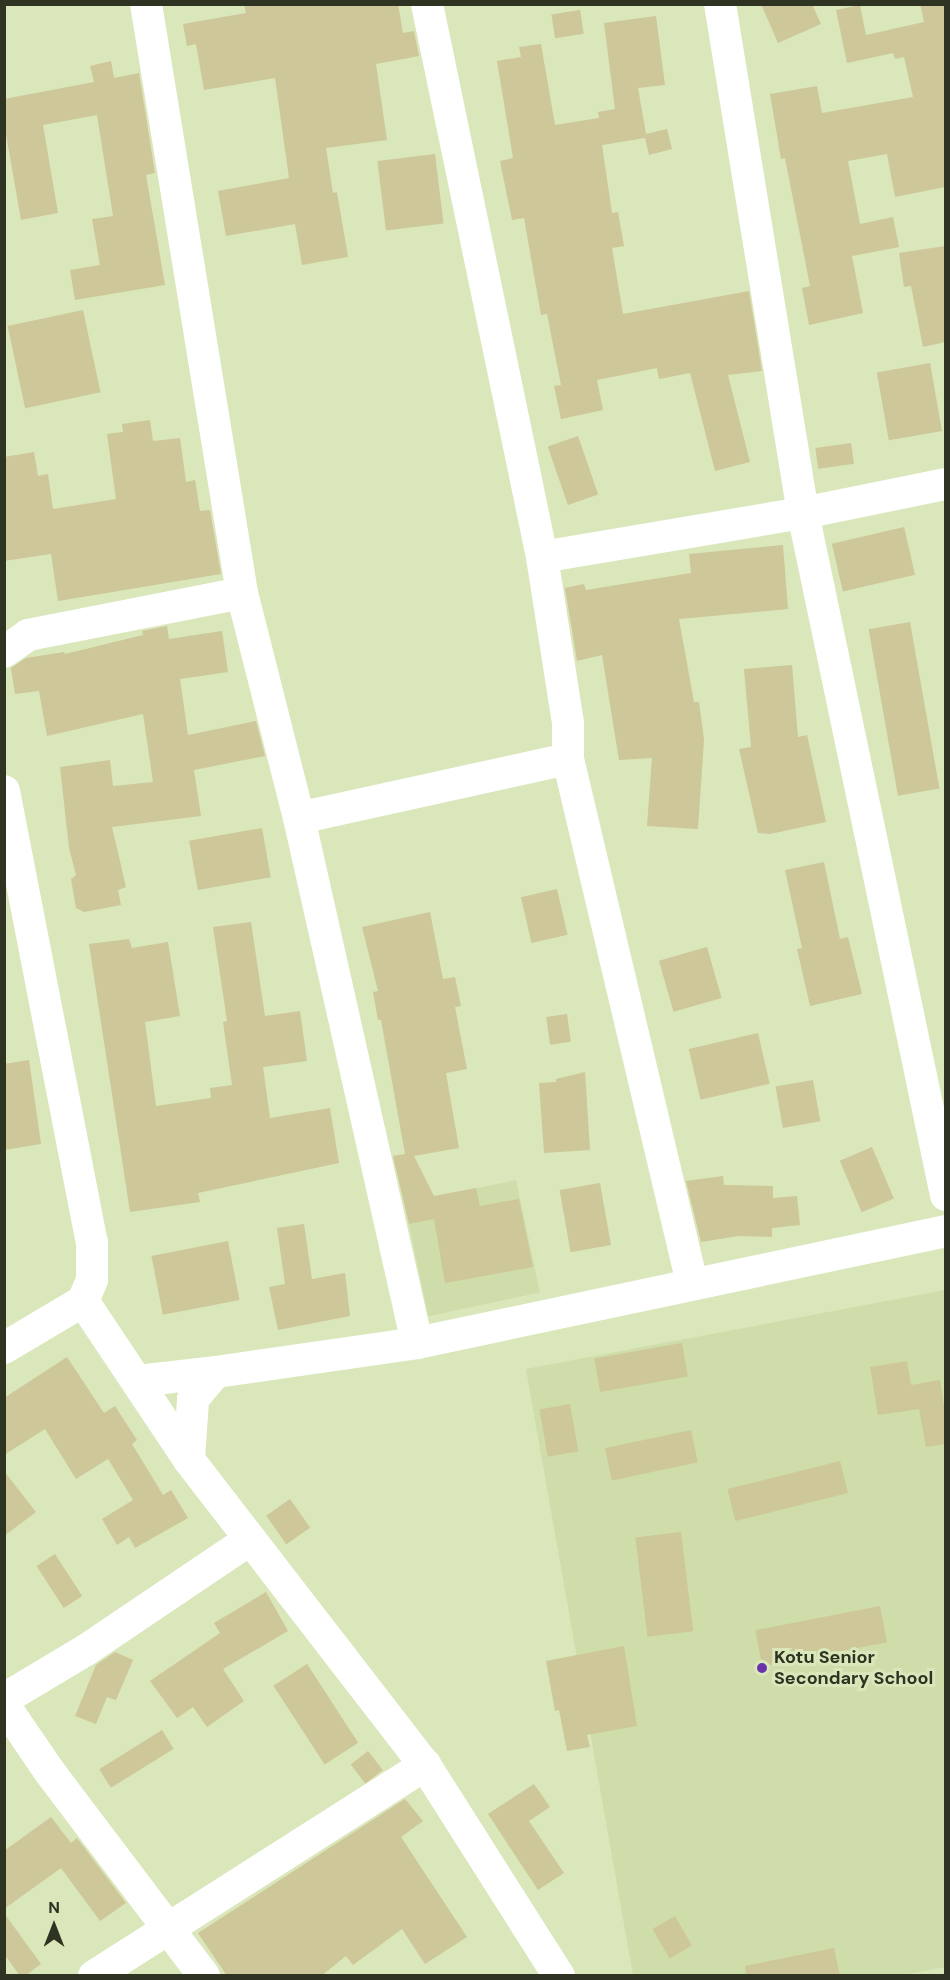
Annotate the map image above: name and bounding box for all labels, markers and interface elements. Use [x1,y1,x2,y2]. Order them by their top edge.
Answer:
place label: Kotu Senior Secondary School [774,1647,933,1690]
marker: Kotu Senior Secondary School [755,1661,769,1675]
north arrow [24,1896,84,1956]
text: N [48,1897,60,1918]

